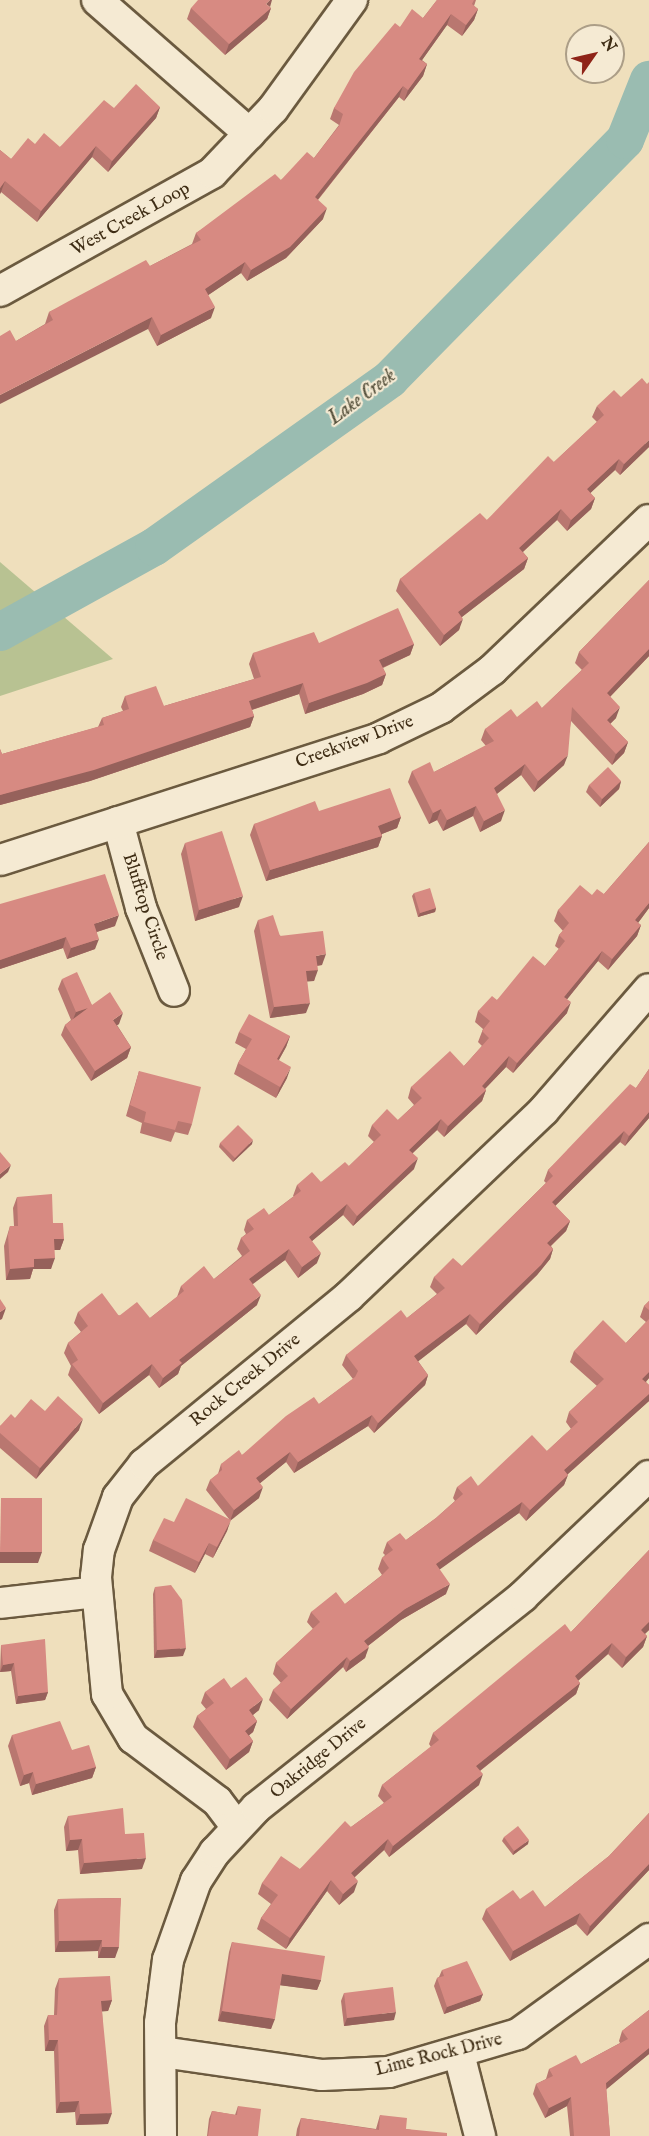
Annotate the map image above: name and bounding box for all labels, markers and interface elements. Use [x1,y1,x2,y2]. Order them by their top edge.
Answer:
north arrow [565,24,625,84]
text: N [596,34,620,56]
street label: West Creek Loop [68,178,194,262]
water label: Lake Creek [323,364,401,430]
street label: Creekview Drive [293,712,417,774]
street label: Blufftop Circle [117,851,171,963]
street label: Rock Creek Drive [186,1330,306,1432]
street label: Oakridge Drive [267,1714,371,1804]
street label: Lime Rock Drive [373,2030,505,2082]

